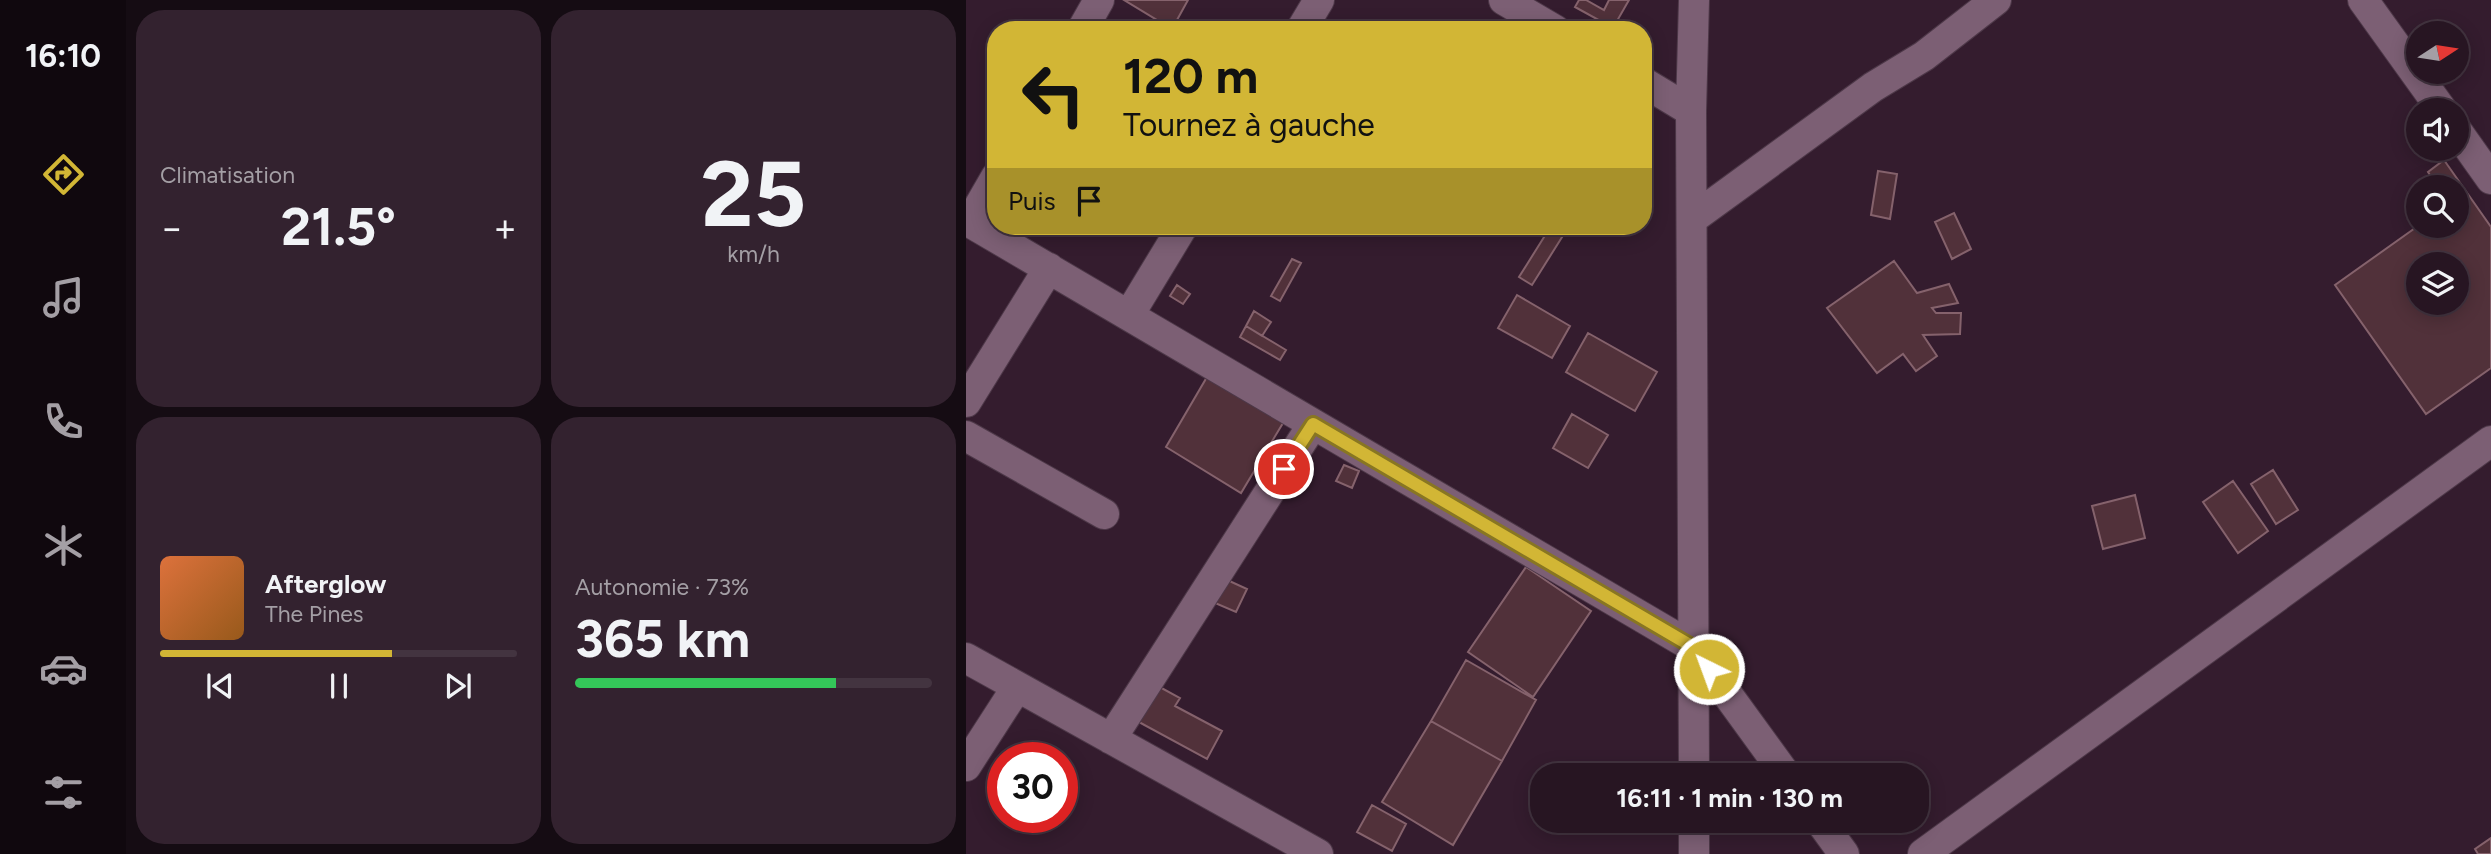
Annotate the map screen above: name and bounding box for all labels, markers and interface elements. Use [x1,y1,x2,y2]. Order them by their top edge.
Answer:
north arrow [2406,21,2469,84]
map controls [2406,21,2469,315]
text: 16:10 [25,37,101,75]
text: 120 m [1123,46,1258,105]
icon: left [1008,49,1099,140]
button: sound [2406,98,2469,161]
text: Tournez à gauche [1123,106,1375,144]
text: 25 [701,140,806,249]
icon: directions [39,150,88,199]
text: Climatisation [160,161,295,189]
button: search [2406,175,2469,238]
icon: arrive [1070,182,1108,220]
text: Puis [1008,185,1056,217]
text: 21.5° [281,196,396,258]
text: − [160,205,184,251]
text: + [493,205,517,251]
text: km/h [727,240,780,268]
button: layers [2406,252,2469,315]
icon: music [39,273,88,322]
icon: phone [39,397,88,446]
pin [1254,439,1314,499]
icon: arrive [1265,450,1303,488]
icon: climate [39,521,88,570]
text: Afterglow [265,568,387,600]
text: Autonomie · 73% [575,573,749,601]
text: The Pines [265,600,364,628]
text: 365 km [575,608,750,670]
position arrow [1672,632,1746,706]
icon: car [39,644,88,693]
icon: previous [201,667,239,705]
icon: pause [320,667,358,705]
icon: next [439,667,477,705]
speed limit sign: 30 [987,742,1078,833]
icon: filters [39,768,88,817]
text: 16:11 · 1 min · 130 m [1616,782,1843,814]

